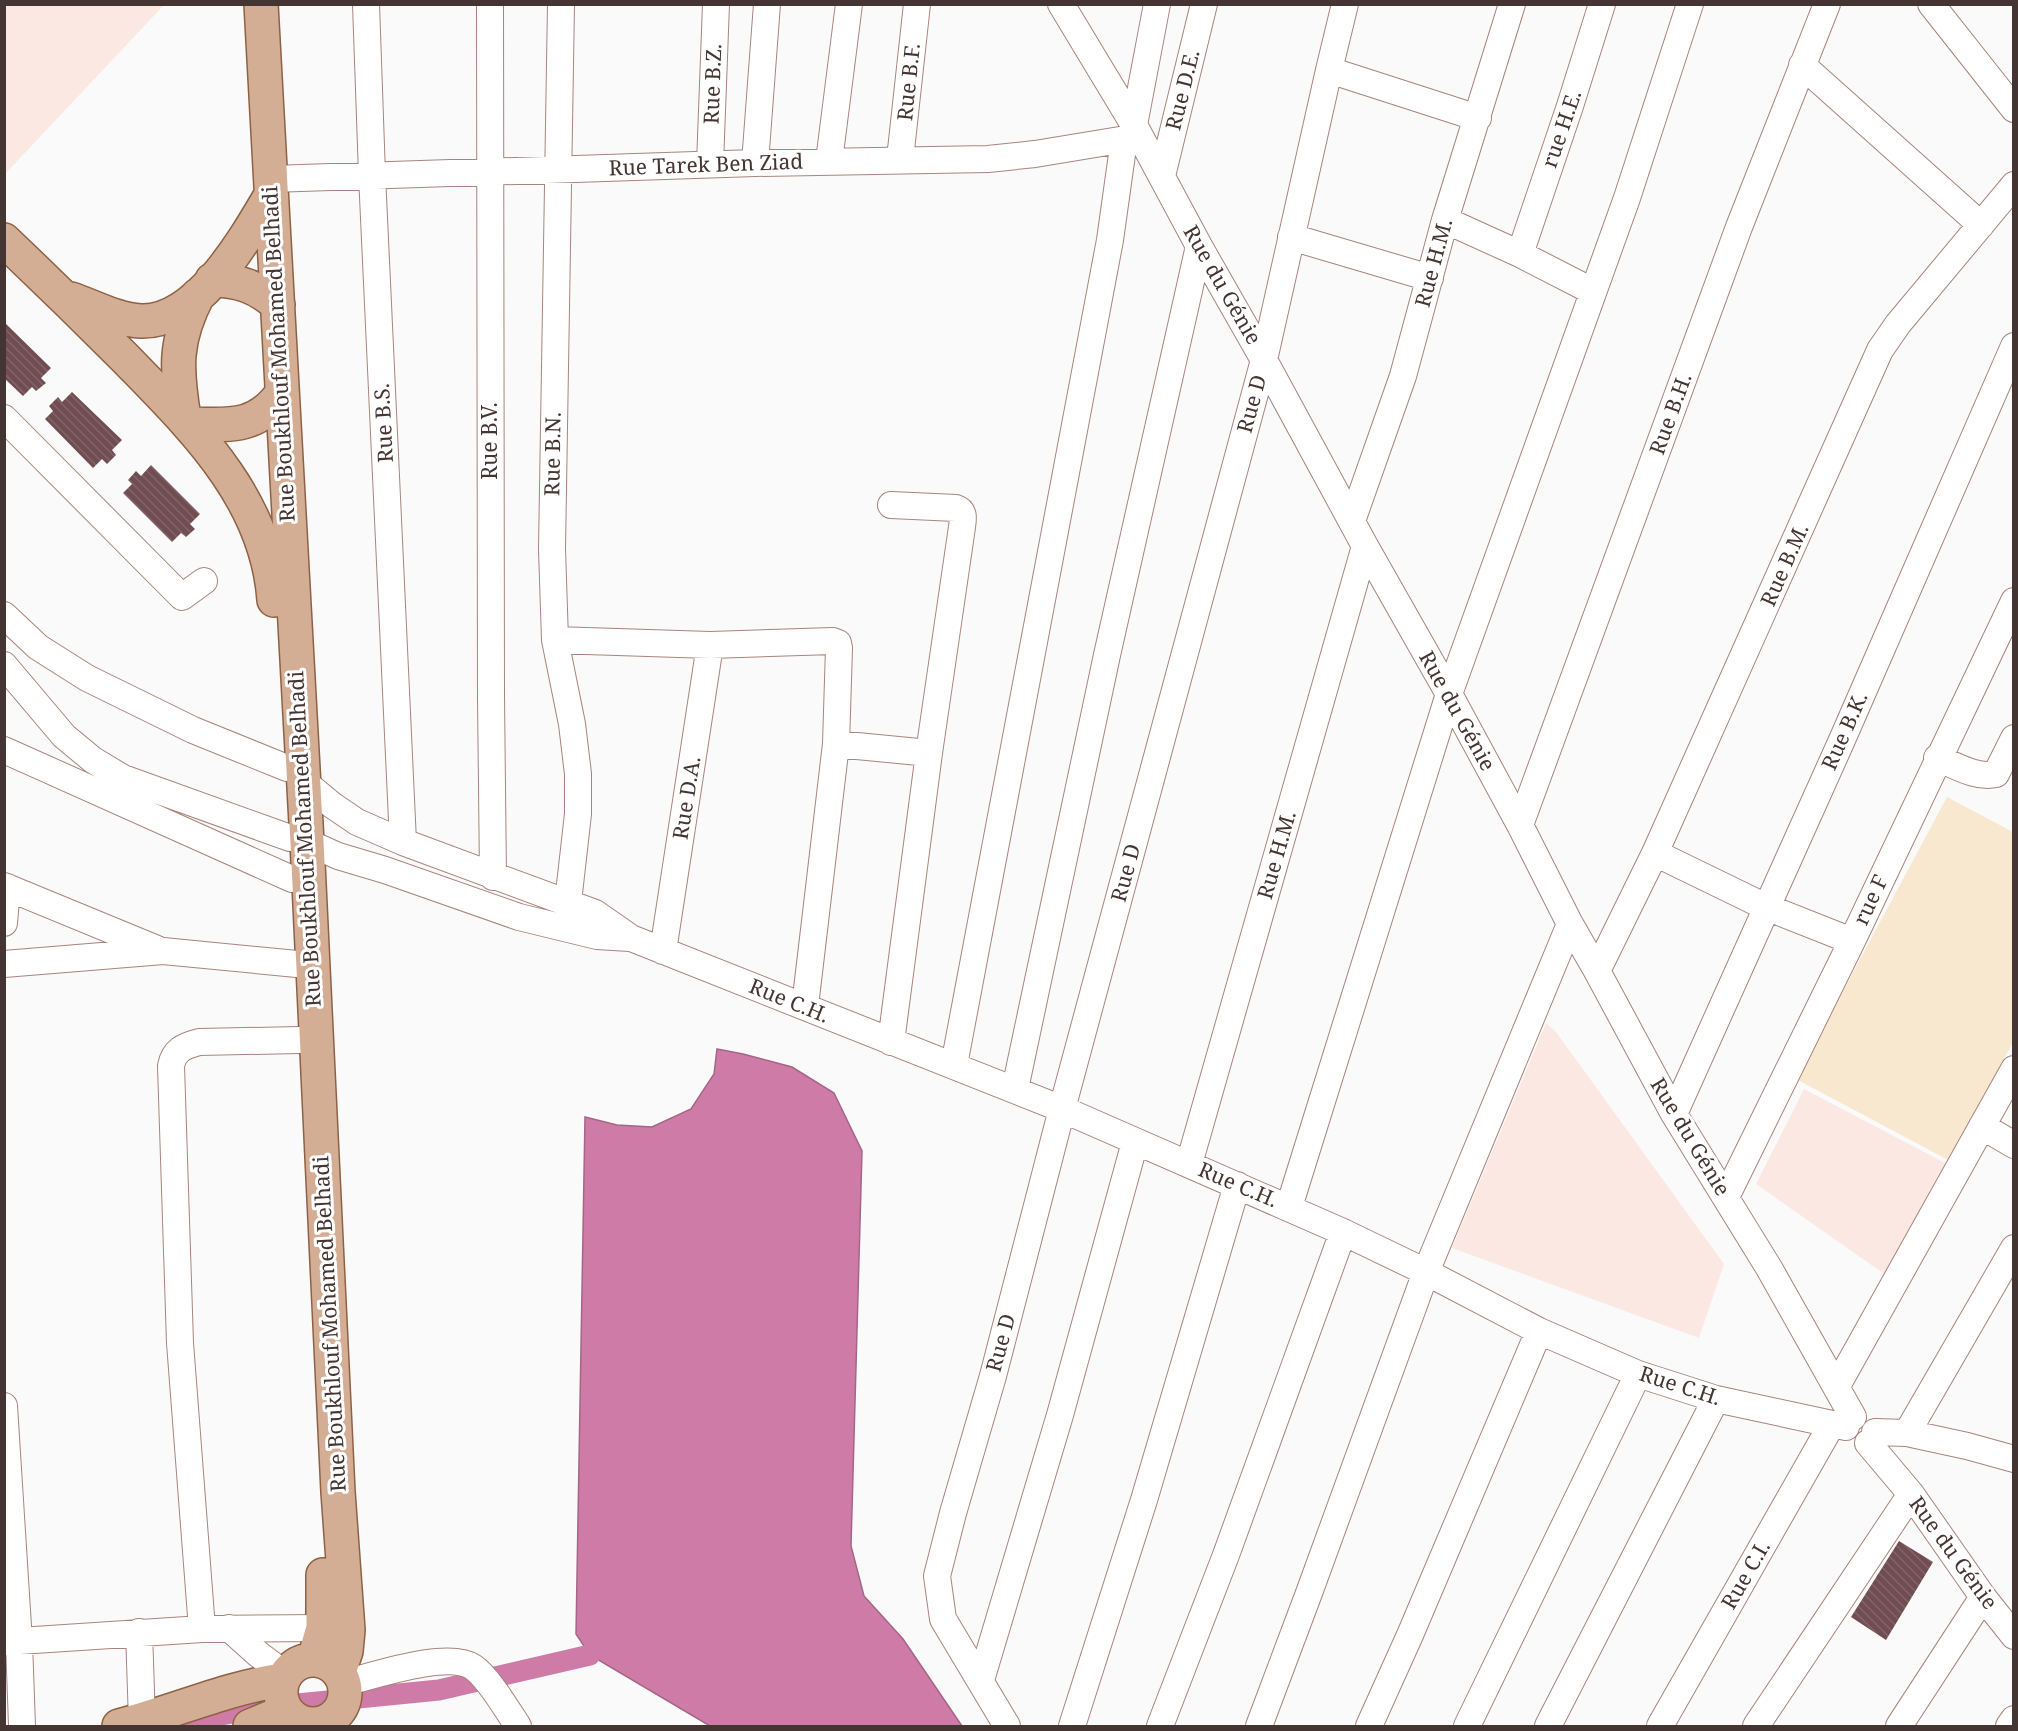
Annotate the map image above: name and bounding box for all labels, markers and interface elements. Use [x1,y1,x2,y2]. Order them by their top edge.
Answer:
street label: Rue B.F. [890,42,926,122]
street label: Rue B.Z. [697,43,727,125]
street label: Rue D.E. [1158,46,1206,133]
street label: rue H.E. [1535,86,1587,171]
street label: Rue Tarek Ben Ziad [608,147,804,181]
street label: Rue Boukhlouf Mohamed Belhadi [255,185,301,523]
street label: Rue H.M. [1408,215,1458,310]
street label: Rue du Génie [1177,220,1268,349]
street label: Rue B.H. [1642,369,1698,458]
street label: Rue D [1230,372,1272,436]
street label: Rue B.S. [367,383,399,463]
street label: Rue B.V. [475,402,503,480]
street label: Rue B.N. [537,412,567,496]
street label: Rue B.M. [1753,519,1815,610]
street label: Rue du Génie [1413,645,1502,776]
street label: Rue Boukhlouf Mohamed Belhadi [281,670,327,1008]
street label: Rue B.K. [1814,687,1874,774]
street label: Rue D.A. [666,754,706,842]
street label: Rue H.M. [1250,807,1302,902]
street label: Rue D [1104,841,1146,905]
street label: rue F [1846,870,1894,929]
street label: Rue C.H. [745,971,833,1029]
street label: Rue du Génie [1645,1072,1737,1201]
street label: Rue Boukhlouf Mohamed Belhadi [306,1155,352,1493]
street label: Rue C.H. [1194,1155,1282,1213]
street label: Rue D [979,1311,1021,1375]
street label: Rue C.H. [1636,1359,1725,1411]
street label: Rue du Génie [1903,1490,2004,1615]
street label: Rue C.I. [1714,1535,1776,1614]

